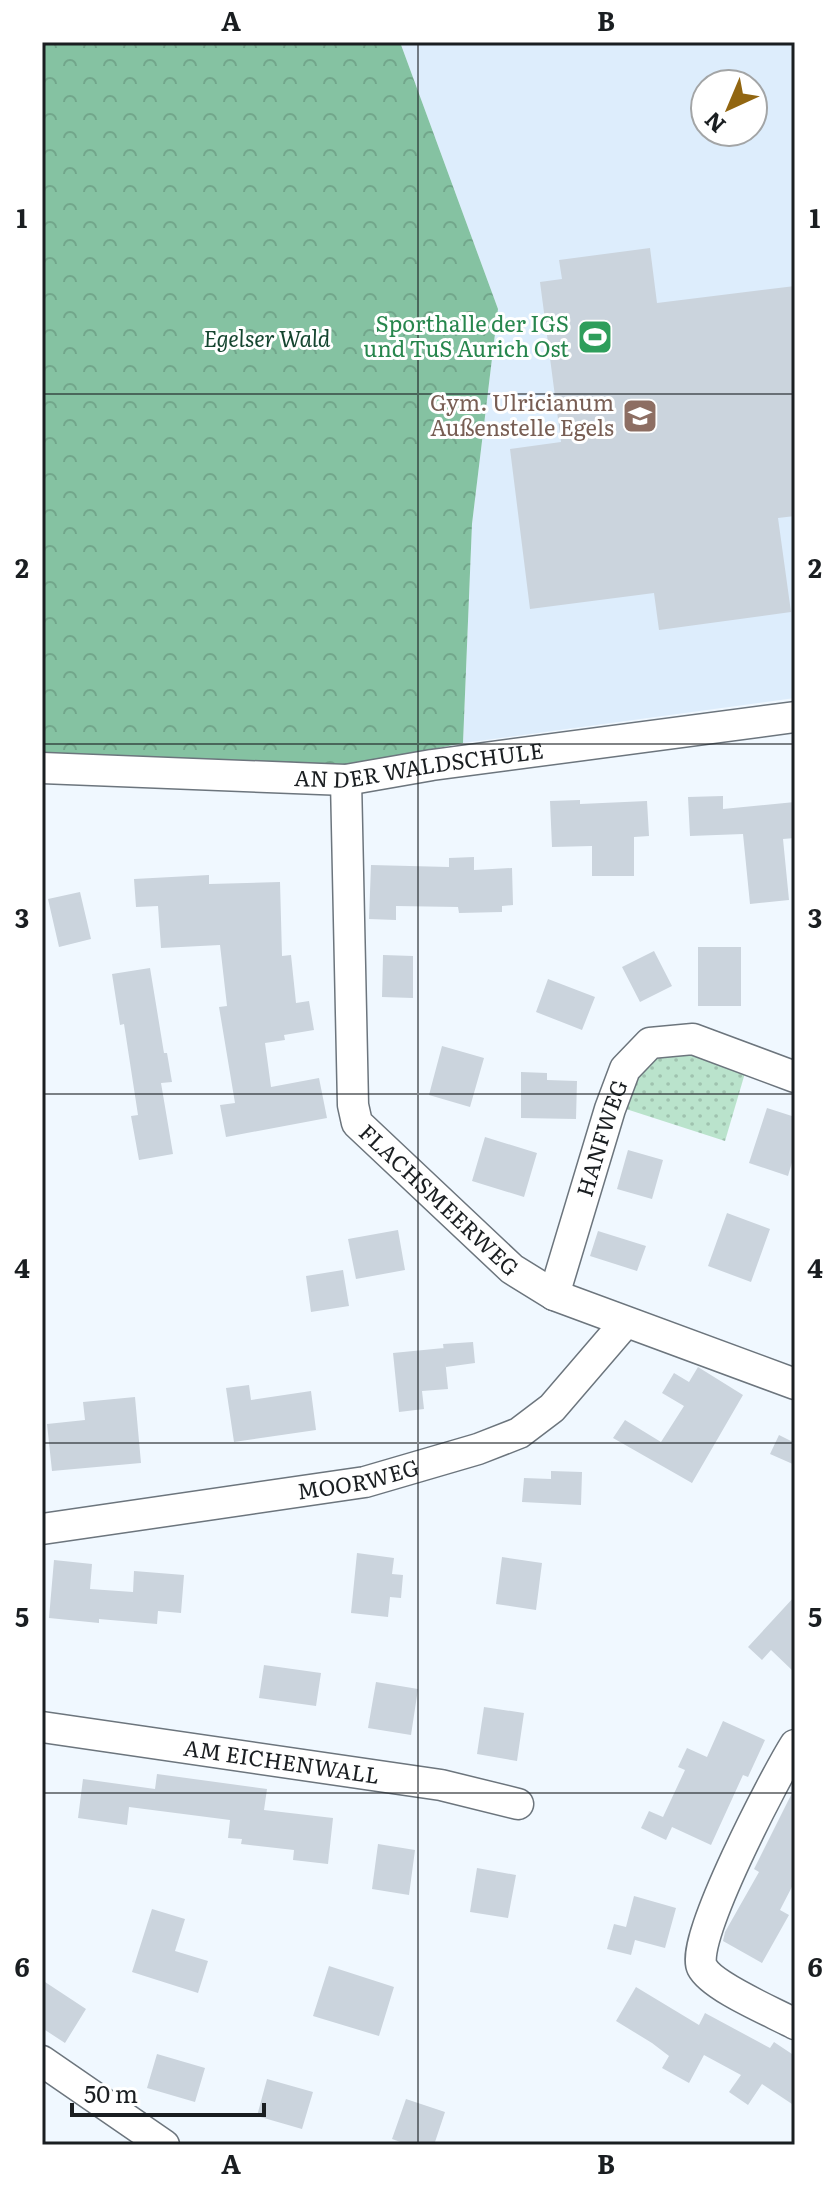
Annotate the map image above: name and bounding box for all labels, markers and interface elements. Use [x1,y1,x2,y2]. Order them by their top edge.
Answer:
text: A [221,0,241,39]
text: B [597,0,615,39]
north arrow [689,68,769,148]
text: N [696,105,732,142]
text: 1 [17,197,28,236]
text: 1 [810,197,821,236]
place label: Sporthalle der IGS und TuS Aurich Ost [363,306,569,364]
sports icon: Sporthalle der IGS und TuS Aurich Ost [576,318,614,356]
park label: Egelser Wald [204,321,331,354]
place label: Gym. Ulricianum Außenstelle Egels [430,385,614,443]
school or university icon: Gym. Ulricianum Außenstelle Egels [621,397,659,435]
text: 2 [15,547,29,586]
text: 2 [808,547,822,586]
street label: AN DER WALDSCHULE [293,732,545,795]
text: 3 [15,897,29,936]
text: 3 [808,897,822,936]
street label: HANFWEG [567,1074,635,1200]
street label: FLACHSMEERWEG [352,1115,527,1283]
text: 4 [14,1247,30,1286]
text: 4 [807,1247,823,1286]
street label: MOORWEG [295,1449,423,1507]
text: 5 [15,1596,29,1635]
text: 5 [808,1596,822,1635]
street label: AM EICHENWALL [181,1730,382,1791]
text: 6 [14,1946,30,1985]
text: 6 [807,1946,823,1985]
scale bar [72,2067,264,2117]
text: 50 m [84,2075,138,2110]
text: A [221,2143,241,2182]
text: B [597,2143,615,2182]

